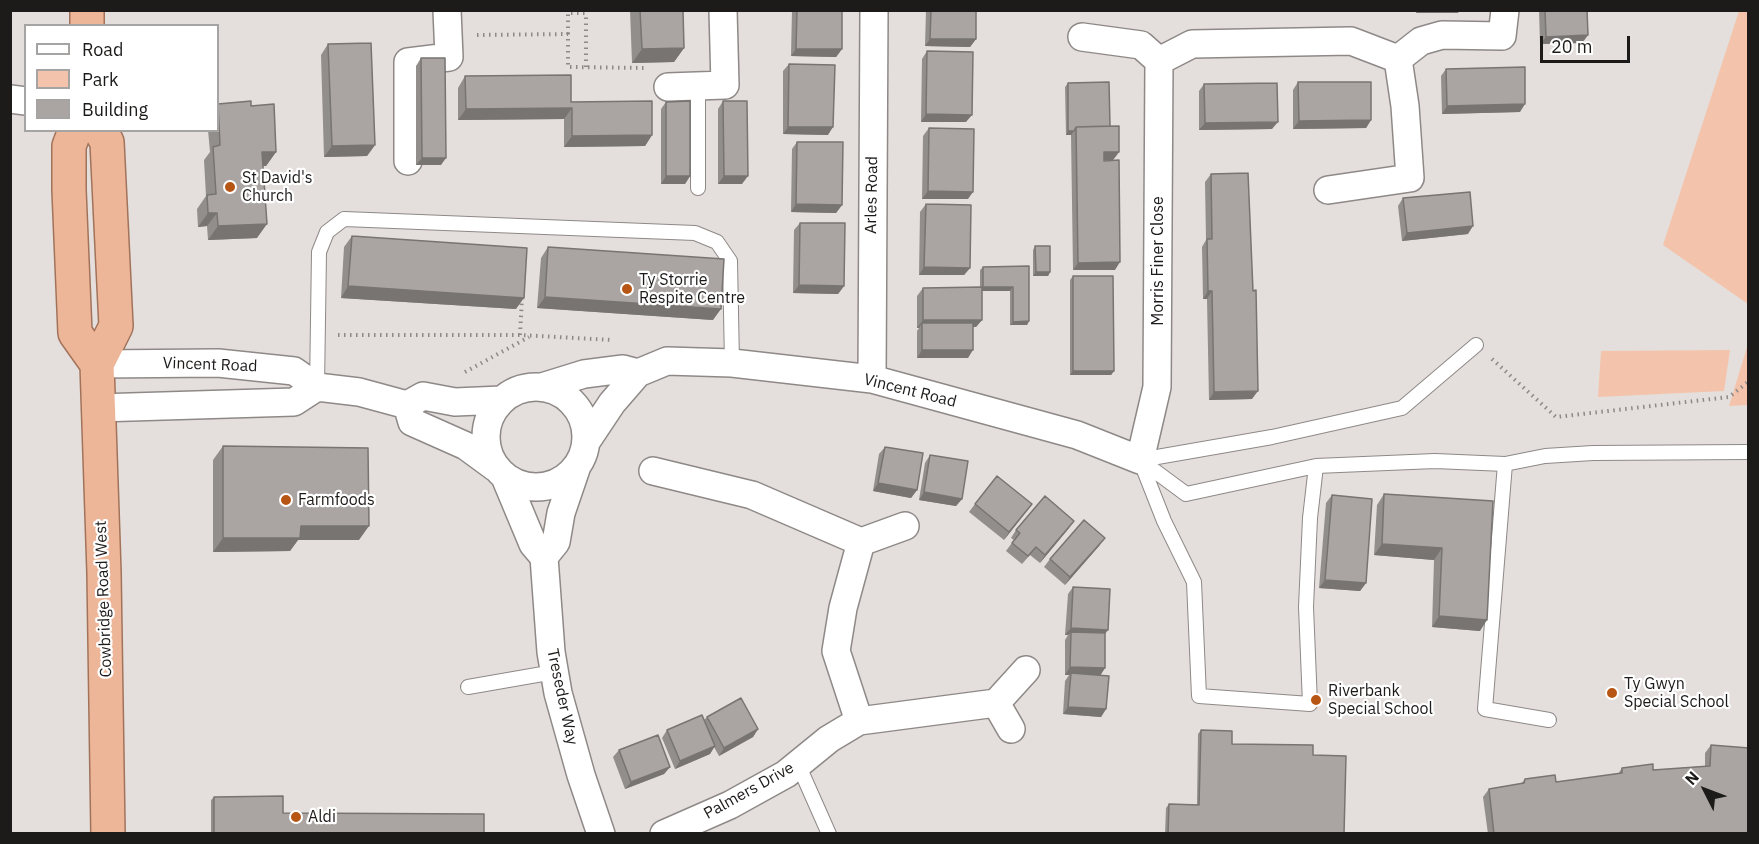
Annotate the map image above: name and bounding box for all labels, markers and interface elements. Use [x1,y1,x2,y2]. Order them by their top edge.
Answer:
legend [24,24,219,132]
scale bar [1543,24,1633,62]
text: 20 m [1551,35,1593,58]
text: Road [82,38,123,61]
text: Park [82,68,118,91]
text: Building [82,98,148,121]
street label: Arles Road [862,156,882,234]
place label: St David's Church [242,168,313,206]
marker: St David's Church [223,180,237,194]
street label: Morris Finer Close [1148,196,1168,326]
place label: Ty Storrie Respite Centre [639,270,745,308]
marker: Ty Storrie Respite Centre [620,282,634,296]
street label: Vincent Road [162,354,258,376]
street label: Vincent Road [862,370,958,412]
place label: Farmfoods [298,490,375,510]
marker: Farmfoods [279,493,293,507]
street label: Cowbridge Road West [92,520,116,678]
street label: Treseder Way [542,647,582,747]
place label: Ty Gwyn Special School [1624,674,1729,712]
place label: Riverbank Special School [1328,681,1433,719]
marker: Ty Gwyn Special School [1605,686,1619,700]
marker: Riverbank Special School [1309,693,1323,707]
street label: Palmers Drive [701,758,797,824]
north arrow [1675,760,1735,820]
text: N [1680,767,1703,789]
place label: Aldi [308,807,336,827]
marker: Aldi [289,810,303,824]

